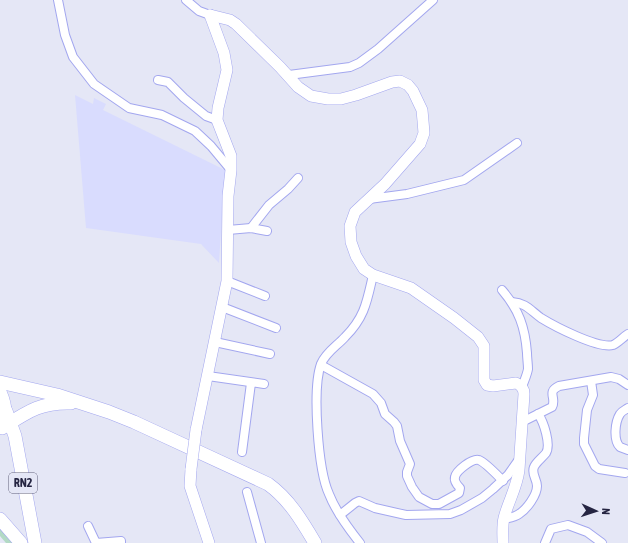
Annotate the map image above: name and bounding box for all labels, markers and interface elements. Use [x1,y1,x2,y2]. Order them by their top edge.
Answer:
road number: RN2 [9,473,37,493]
north arrow [576,491,616,531]
text: N [600,508,612,515]

